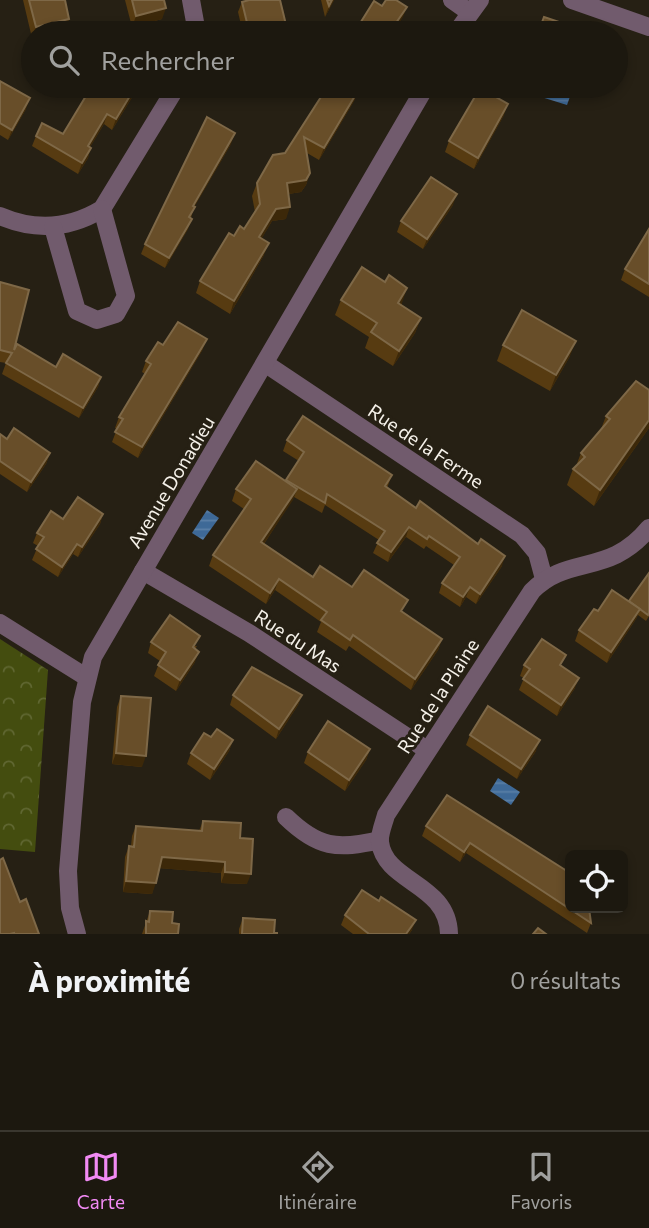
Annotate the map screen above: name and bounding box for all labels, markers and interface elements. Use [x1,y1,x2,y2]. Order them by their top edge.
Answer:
search box [21,21,628,98]
icon: search [45,41,83,79]
text: Rechercher [101,44,235,75]
street label: Rue de la Ferme [364,398,489,493]
street label: Avenue Donadieu [122,412,219,552]
street label: Rue du Mas [251,604,346,677]
street label: Rue de la Plaine [392,634,483,758]
map controls [565,850,628,913]
button: locate [565,850,628,913]
text: À proximité [28,961,190,998]
text: 0 résultats [510,966,621,994]
tab: Carte [77,1148,125,1213]
tab: Itinéraire [278,1148,357,1213]
tab: Favoris [510,1148,572,1213]

